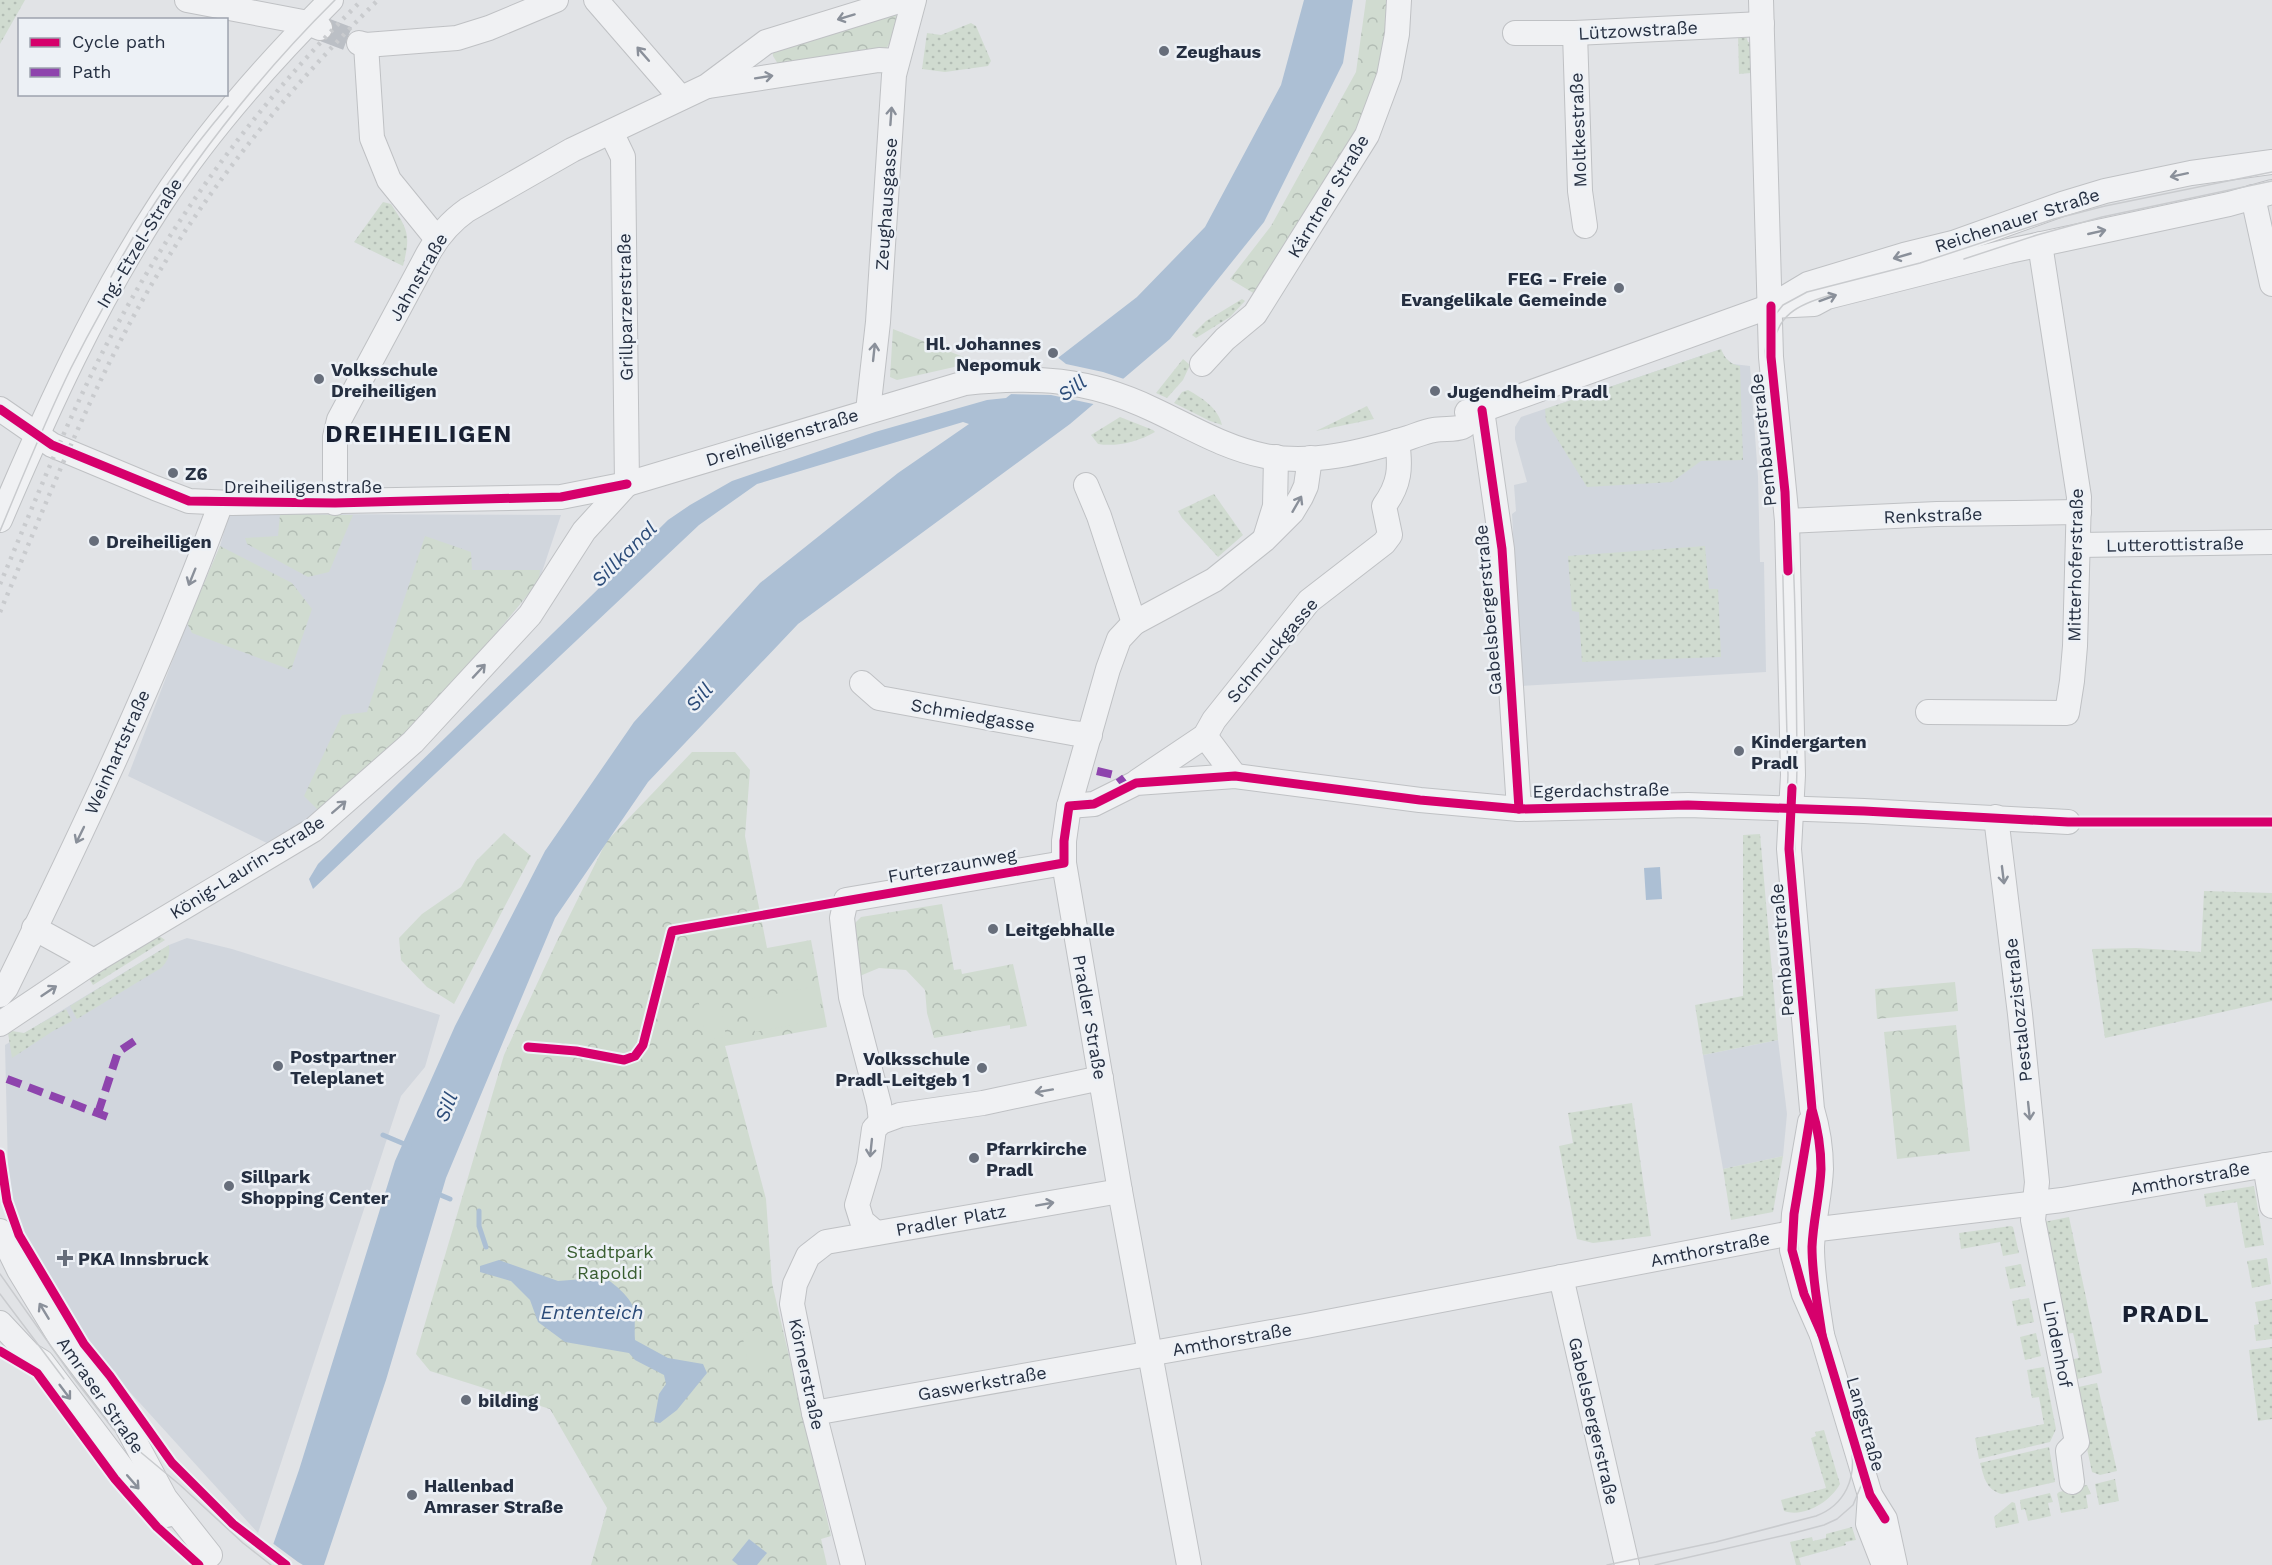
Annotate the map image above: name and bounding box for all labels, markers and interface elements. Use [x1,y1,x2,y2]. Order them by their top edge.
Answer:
one-way arrow [837,12,856,23]
street label: Lützowstraße [1578,16,1698,44]
legend [18,18,228,96]
text: Cycle path [72,31,166,52]
place label: Zeughaus [1176,41,1262,62]
marker: Zeughaus [1157,44,1171,58]
one-way arrow [636,46,649,62]
text: Path [72,61,112,82]
one-way arrow [754,72,774,83]
street label: Moltkestraße [1566,72,1590,188]
one-way arrow [886,107,897,126]
street label: Kärntner Straße [1283,131,1373,261]
street label: Zeughausgasse [871,137,901,271]
one-way arrow [2170,170,2189,181]
street label: Ing.-Etzel-Straße [92,174,186,312]
street label: Reichenauer Straße [1932,183,2102,257]
one-way arrow [2087,226,2106,238]
street label: Jahnstraße [384,229,452,325]
street label: Grillparzerstraße [613,233,637,381]
one-way arrow [1893,251,1912,262]
place label: FEG - Freie Evangelikale Gemeinde [1401,268,1607,310]
marker: FEG - Freie Evangelikale Gemeinde [1612,281,1626,295]
one-way arrow [1819,292,1837,303]
place label: Hl. Johannes Nepomuk [926,333,1042,375]
one-way arrow [869,343,880,363]
marker: Hl. Johannes Nepomuk [1046,346,1060,360]
place label: Volksschule Dreiheiligen [331,359,438,401]
water label: Sill [1053,369,1091,407]
marker: Volksschule Dreiheiligen [312,372,326,386]
street label: Pembaurstraße [1746,372,1780,508]
place label: Jugendheim Pradl [1447,381,1608,402]
marker: Jugendheim Pradl [1428,384,1442,398]
street label: Dreiheiligenstraße [703,404,861,470]
district label: DREIHEILIGEN [325,420,513,448]
place label: Z6 [185,463,208,484]
marker: Z6 [166,466,180,480]
street label: Dreiheiligenstraße [224,476,382,497]
street label: Mitterhoferstraße [2063,488,2087,642]
one-way arrow [1291,496,1303,513]
street label: Renkstraße [1883,503,1983,527]
water label: Sillkanal [586,516,662,592]
street label: Gabelsbergerstraße [1470,524,1506,696]
place label: Dreiheiligen [106,531,212,552]
street label: Lutterottistraße [2106,532,2244,556]
marker: Dreiheiligen [87,534,101,548]
one-way arrow [186,567,197,586]
street label: Schmuckgasse [1222,593,1322,707]
one-way arrow [471,663,486,678]
water label: Sill [680,678,718,716]
street label: Weinhartstraße [80,686,154,818]
street label: Schmiedgasse [909,694,1037,736]
place label: Kindergarten Pradl [1751,731,1867,773]
marker: Kindergarten Pradl [1732,744,1746,758]
street label: Egerdachstraße [1532,778,1670,802]
one-way arrow [331,800,346,814]
street label: König-Laurin-Straße [166,811,328,923]
one-way arrow [73,826,85,844]
street label: Furterzaunweg [886,843,1018,887]
one-way arrow [1998,865,2009,885]
street label: Pembaurstraße [1766,882,1798,1018]
place label: Leitgebhalle [1005,919,1115,940]
marker: Leitgebhalle [986,922,1000,936]
street label: Pestalozzistraße [2000,937,2036,1083]
street label: Pradler Straße [1069,953,1111,1081]
one-way arrow [40,985,56,997]
place label: Postpartner Teleplanet [290,1046,397,1088]
place label: Volksschule Pradl-Leitgeb 1 [835,1048,970,1090]
marker: Postpartner Teleplanet [271,1059,285,1073]
marker: Volksschule Pradl-Leitgeb 1 [975,1061,989,1075]
one-way arrow [1034,1085,1054,1096]
water label: Sill [429,1089,463,1125]
one-way arrow [2024,1100,2035,1120]
one-way arrow [865,1138,876,1157]
place label: Pfarrkirche Pradl [986,1138,1087,1180]
marker: Pfarrkirche Pradl [967,1151,981,1165]
street label: Amthorstraße [2129,1157,2251,1199]
place label: Sillpark Shopping Center [241,1166,389,1208]
marker: Sillpark Shopping Center [222,1179,236,1193]
one-way arrow [1034,1198,1054,1209]
street label: Pradler Platz [894,1200,1008,1240]
street label: Amthorstraße [1649,1227,1771,1271]
park label: Stadtpark Rapoldi [566,1241,654,1283]
place label: PKA Innsbruck [78,1248,209,1269]
marker: PKA Innsbruck [56,1249,74,1267]
street label: Lindenhof [2039,1299,2077,1389]
water label: Ententeich [540,1300,644,1324]
district label: PRADL [2122,1300,2210,1328]
one-way arrow [37,1303,49,1320]
street label: Körnerstraße [785,1316,829,1432]
street label: Amthorstraße [1171,1318,1293,1360]
street label: Amraser Straße [53,1333,149,1457]
street label: Gabelsbergerstraße [1565,1335,1623,1507]
street label: Gaswerkstraße [916,1361,1048,1405]
street label: Langstraße [1842,1374,1890,1474]
one-way arrow [59,1384,72,1400]
place label: bilding [478,1390,539,1411]
marker: bilding [459,1393,473,1407]
one-way arrow [126,1474,140,1489]
place label: Hallenbad Amraser Straße [424,1475,563,1517]
marker: Hallenbad Amraser Straße [405,1488,419,1502]

